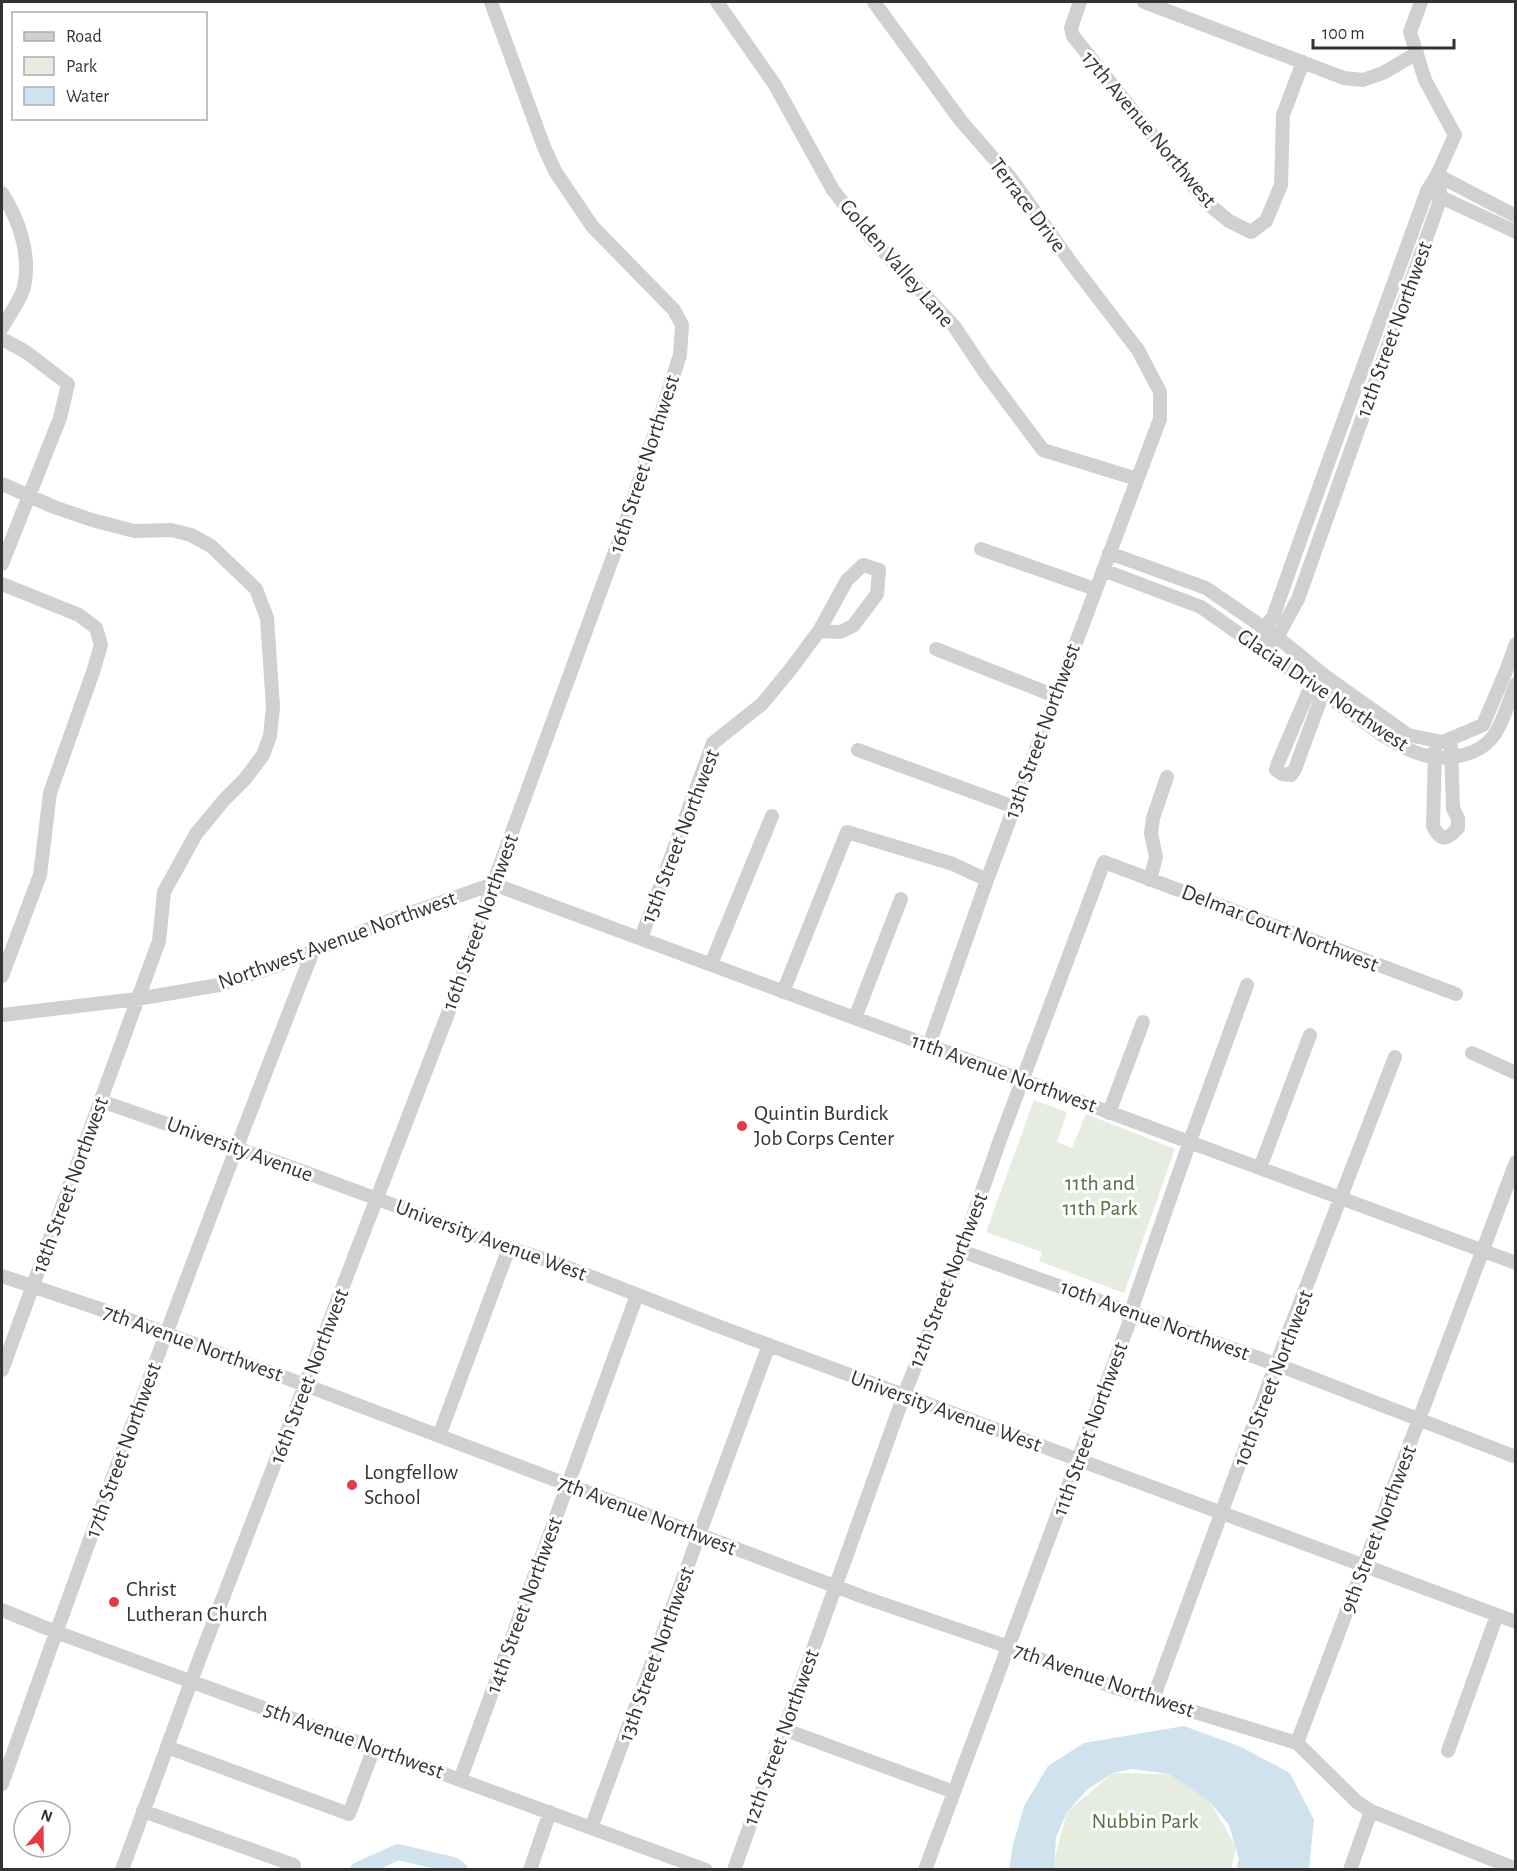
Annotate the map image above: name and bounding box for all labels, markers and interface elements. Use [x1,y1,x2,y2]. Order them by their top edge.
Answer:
legend [12,12,207,120]
scale bar [1313,12,1454,50]
text: 100 m [1322,25,1365,43]
text: Road [66,28,102,46]
street label: 17th Avenue Northwest [1077,47,1221,211]
text: Park [66,58,98,76]
text: Water [66,88,109,106]
street label: Terrace Drive [986,154,1070,256]
street label: Golden Valley Lane [836,195,958,331]
street label: 12th Street Northwest [1352,238,1436,420]
street label: 16th Street Northwest [605,372,683,556]
street label: Glacial Drive Northwest [1233,625,1413,755]
street label: 13th Street Northwest [1000,641,1084,821]
street label: 15th Street Northwest [637,746,723,926]
street label: 16th Street Northwest [438,831,522,1013]
street label: Delmar Court Northwest [1179,880,1381,976]
street label: Northwest Avenue Northwest [215,887,459,993]
street label: 11th Avenue Northwest [909,1029,1099,1117]
street label: 18th Street Northwest [28,1094,112,1276]
place label: Quintin Burdick Job Corps Center [754,1102,894,1149]
street label: University Avenue [164,1112,316,1186]
marker: Quintin Burdick Job Corps Center [735,1119,749,1133]
park label: 11th and 11th Park [1062,1172,1138,1219]
street label: 12th Street Northwest [905,1190,991,1370]
street label: University Avenue West [393,1195,589,1285]
street label: 10th Avenue Northwest [1058,1276,1252,1364]
street label: 16th Street Northwest [265,1285,353,1467]
street label: 10th Street Northwest [1229,1287,1317,1469]
street label: 7th Avenue Northwest [100,1300,286,1386]
street label: 11th Street Northwest [1048,1339,1132,1519]
street label: 17th Street Northwest [81,1360,165,1540]
street label: University Avenue West [848,1366,1044,1456]
street label: 9th Street Northwest [1336,1442,1420,1616]
place label: Longfellow School [364,1461,458,1508]
street label: 7th Avenue Northwest [555,1471,739,1559]
marker: Longfellow School [345,1478,359,1492]
street label: 14th Street Northwest [482,1514,566,1696]
street label: 13th Street Northwest [614,1564,698,1744]
place label: Christ Lutheran Church [126,1578,268,1625]
marker: Christ Lutheran Church [107,1595,121,1609]
street label: 7th Avenue Northwest [1011,1639,1197,1721]
street label: 12th Street Northwest [739,1646,823,1828]
street label: 5th Avenue Northwest [261,1697,447,1783]
north arrow [12,1799,72,1859]
text: N [39,1806,55,1825]
park label: Nubbin Park [1092,1810,1198,1832]

